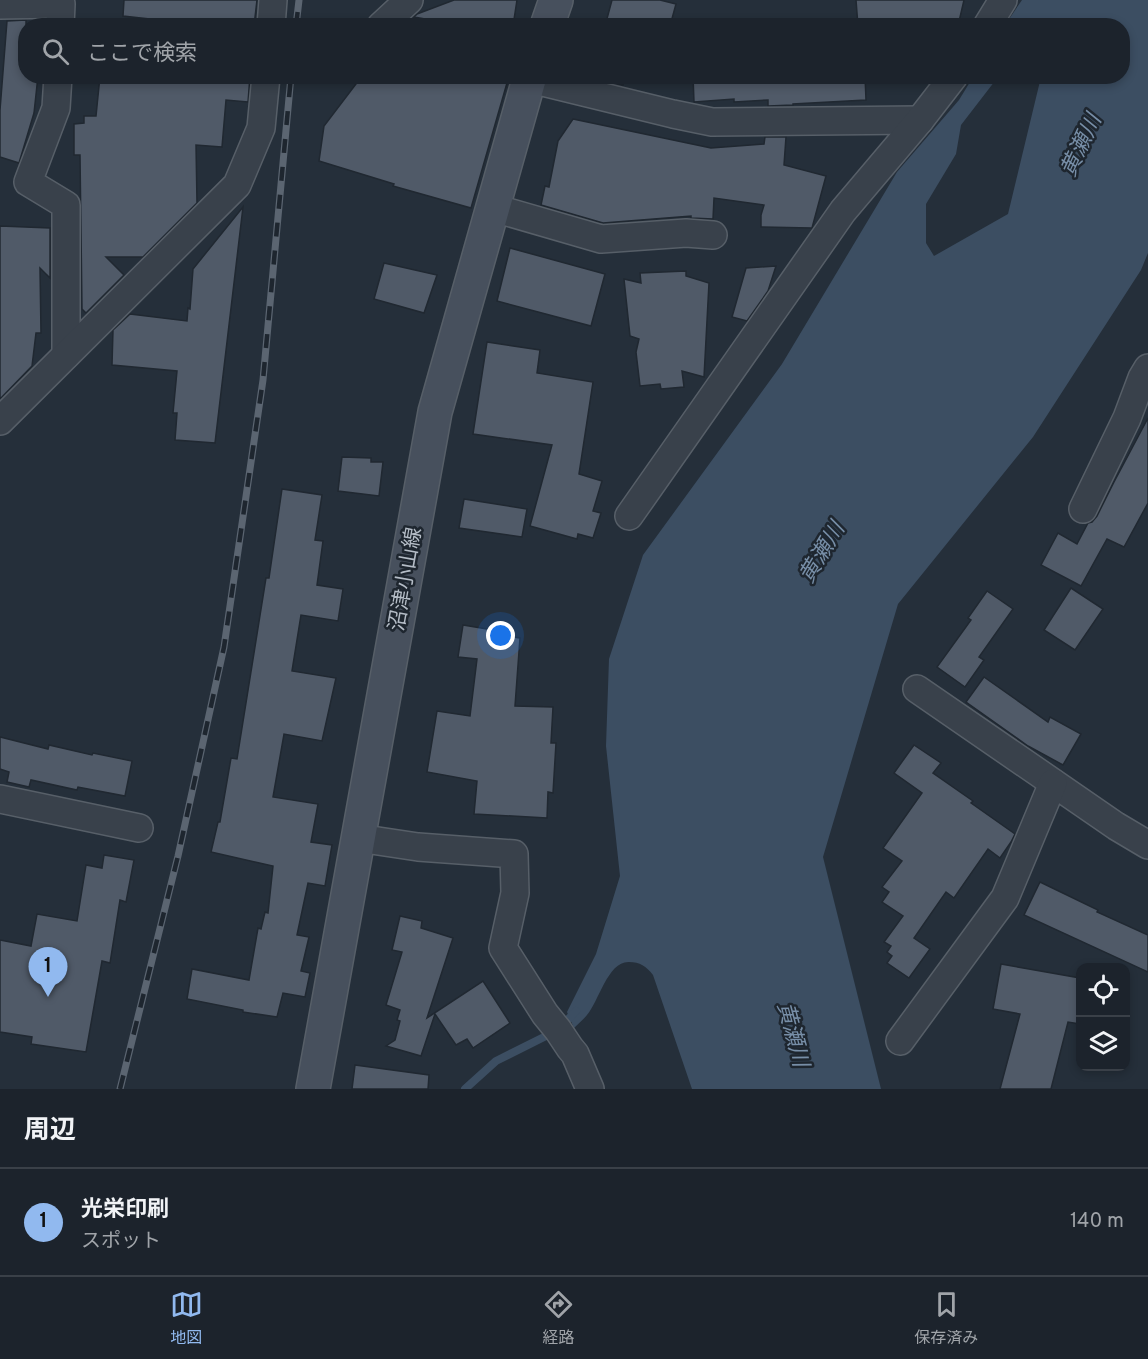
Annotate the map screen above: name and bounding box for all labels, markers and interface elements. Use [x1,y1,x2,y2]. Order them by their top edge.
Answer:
search box [18,18,1130,84]
icon: search [39,35,72,68]
text: ここで検索 [87,41,197,68]
water label: 黄瀬川 [1056,109,1109,182]
water label: 黄瀬川 [795,516,853,589]
street label: 沼津小山線 [384,525,429,633]
your location [486,621,515,650]
pin: 1 [28,948,68,997]
map controls [1076,963,1130,1071]
button: locate [1076,963,1130,1017]
water label: 黄瀬川 [770,999,814,1072]
button: layers [1076,1017,1130,1071]
text: 周辺 [24,1115,76,1148]
text: 光栄印刷 [81,1197,169,1224]
text: 1 [40,1209,48,1235]
text: 140 m [1070,1209,1124,1235]
text: スポット [81,1229,161,1255]
tab: 地図 [170,1288,203,1349]
tab: 経路 [542,1288,575,1349]
tab: 保存済み [914,1288,978,1349]

